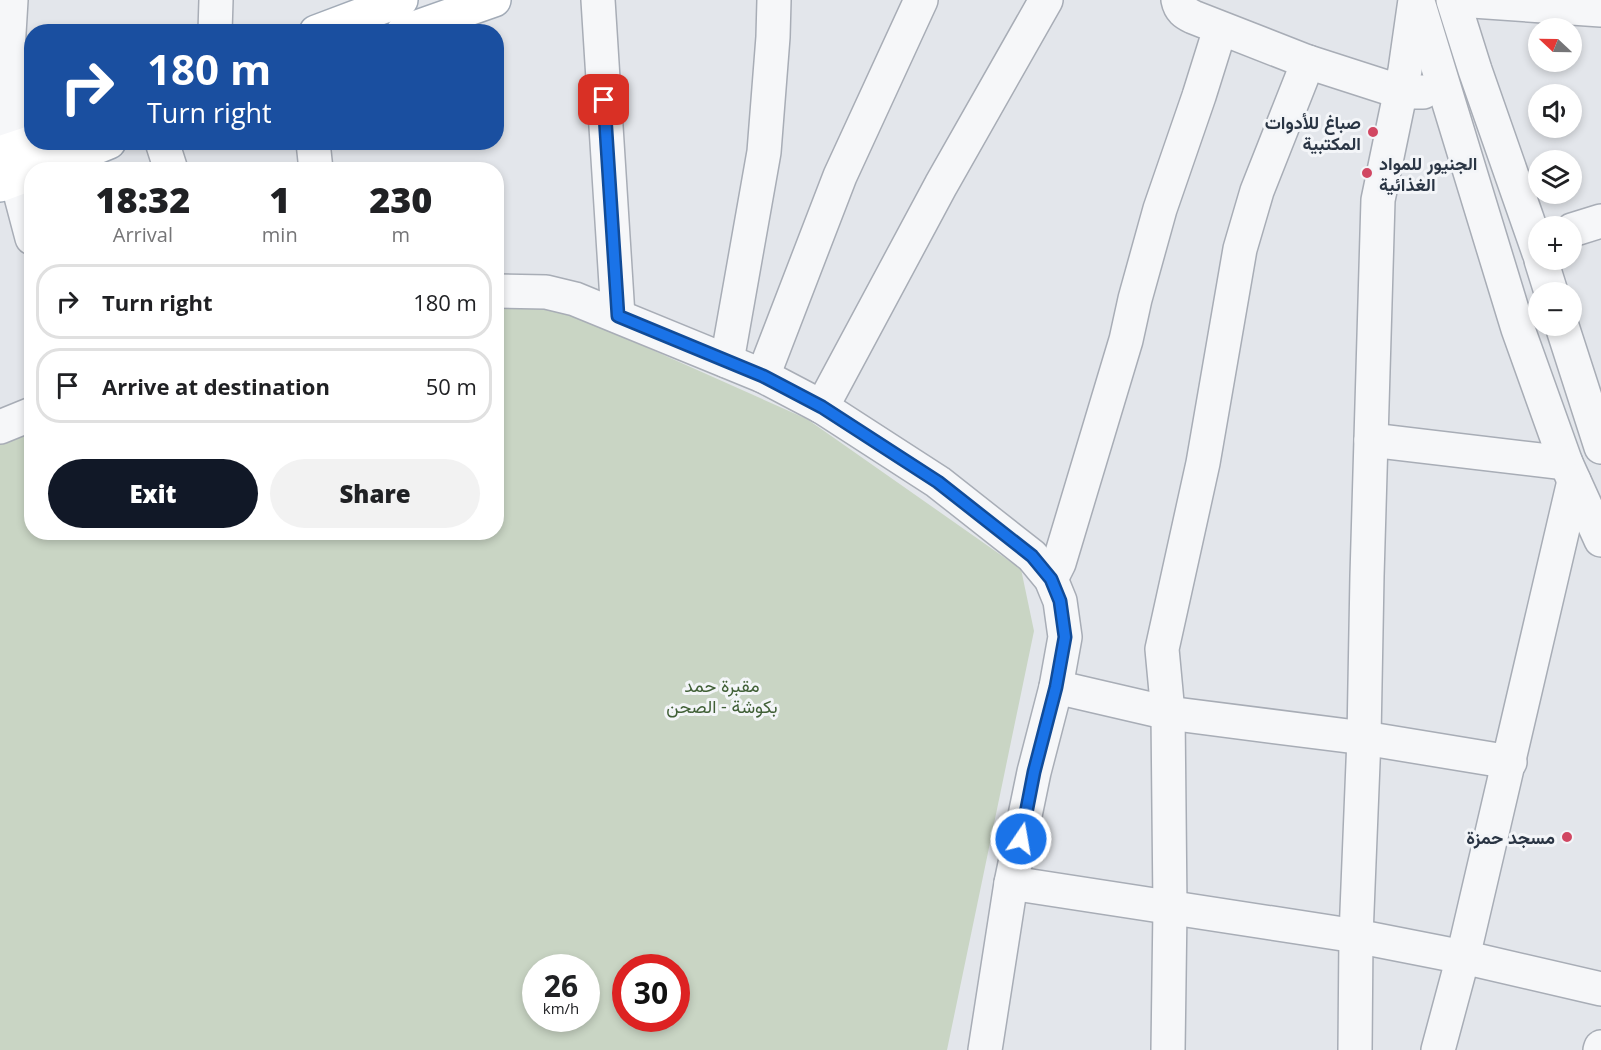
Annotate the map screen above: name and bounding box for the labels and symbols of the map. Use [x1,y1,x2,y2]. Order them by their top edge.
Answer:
north arrow [1528,18,1582,72]
pin [578,74,629,125]
place label: صباغ للأدوات المكتبية [1265,110,1361,155]
marker: صباغ للأدوات المكتبية [1366,125,1380,139]
place label: الجنيور للمواد الغذائية [1379,151,1477,196]
marker: الجنيور للمواد الغذائية [1360,166,1374,180]
park label: مقبرة حمد بكوشة - الصحن [666,673,778,718]
position arrow [989,807,1053,871]
place label: مسجد حمزة [1466,825,1555,849]
marker: مسجد حمزة [1560,830,1574,844]
speed limit sign: 30 [612,954,690,1032]

